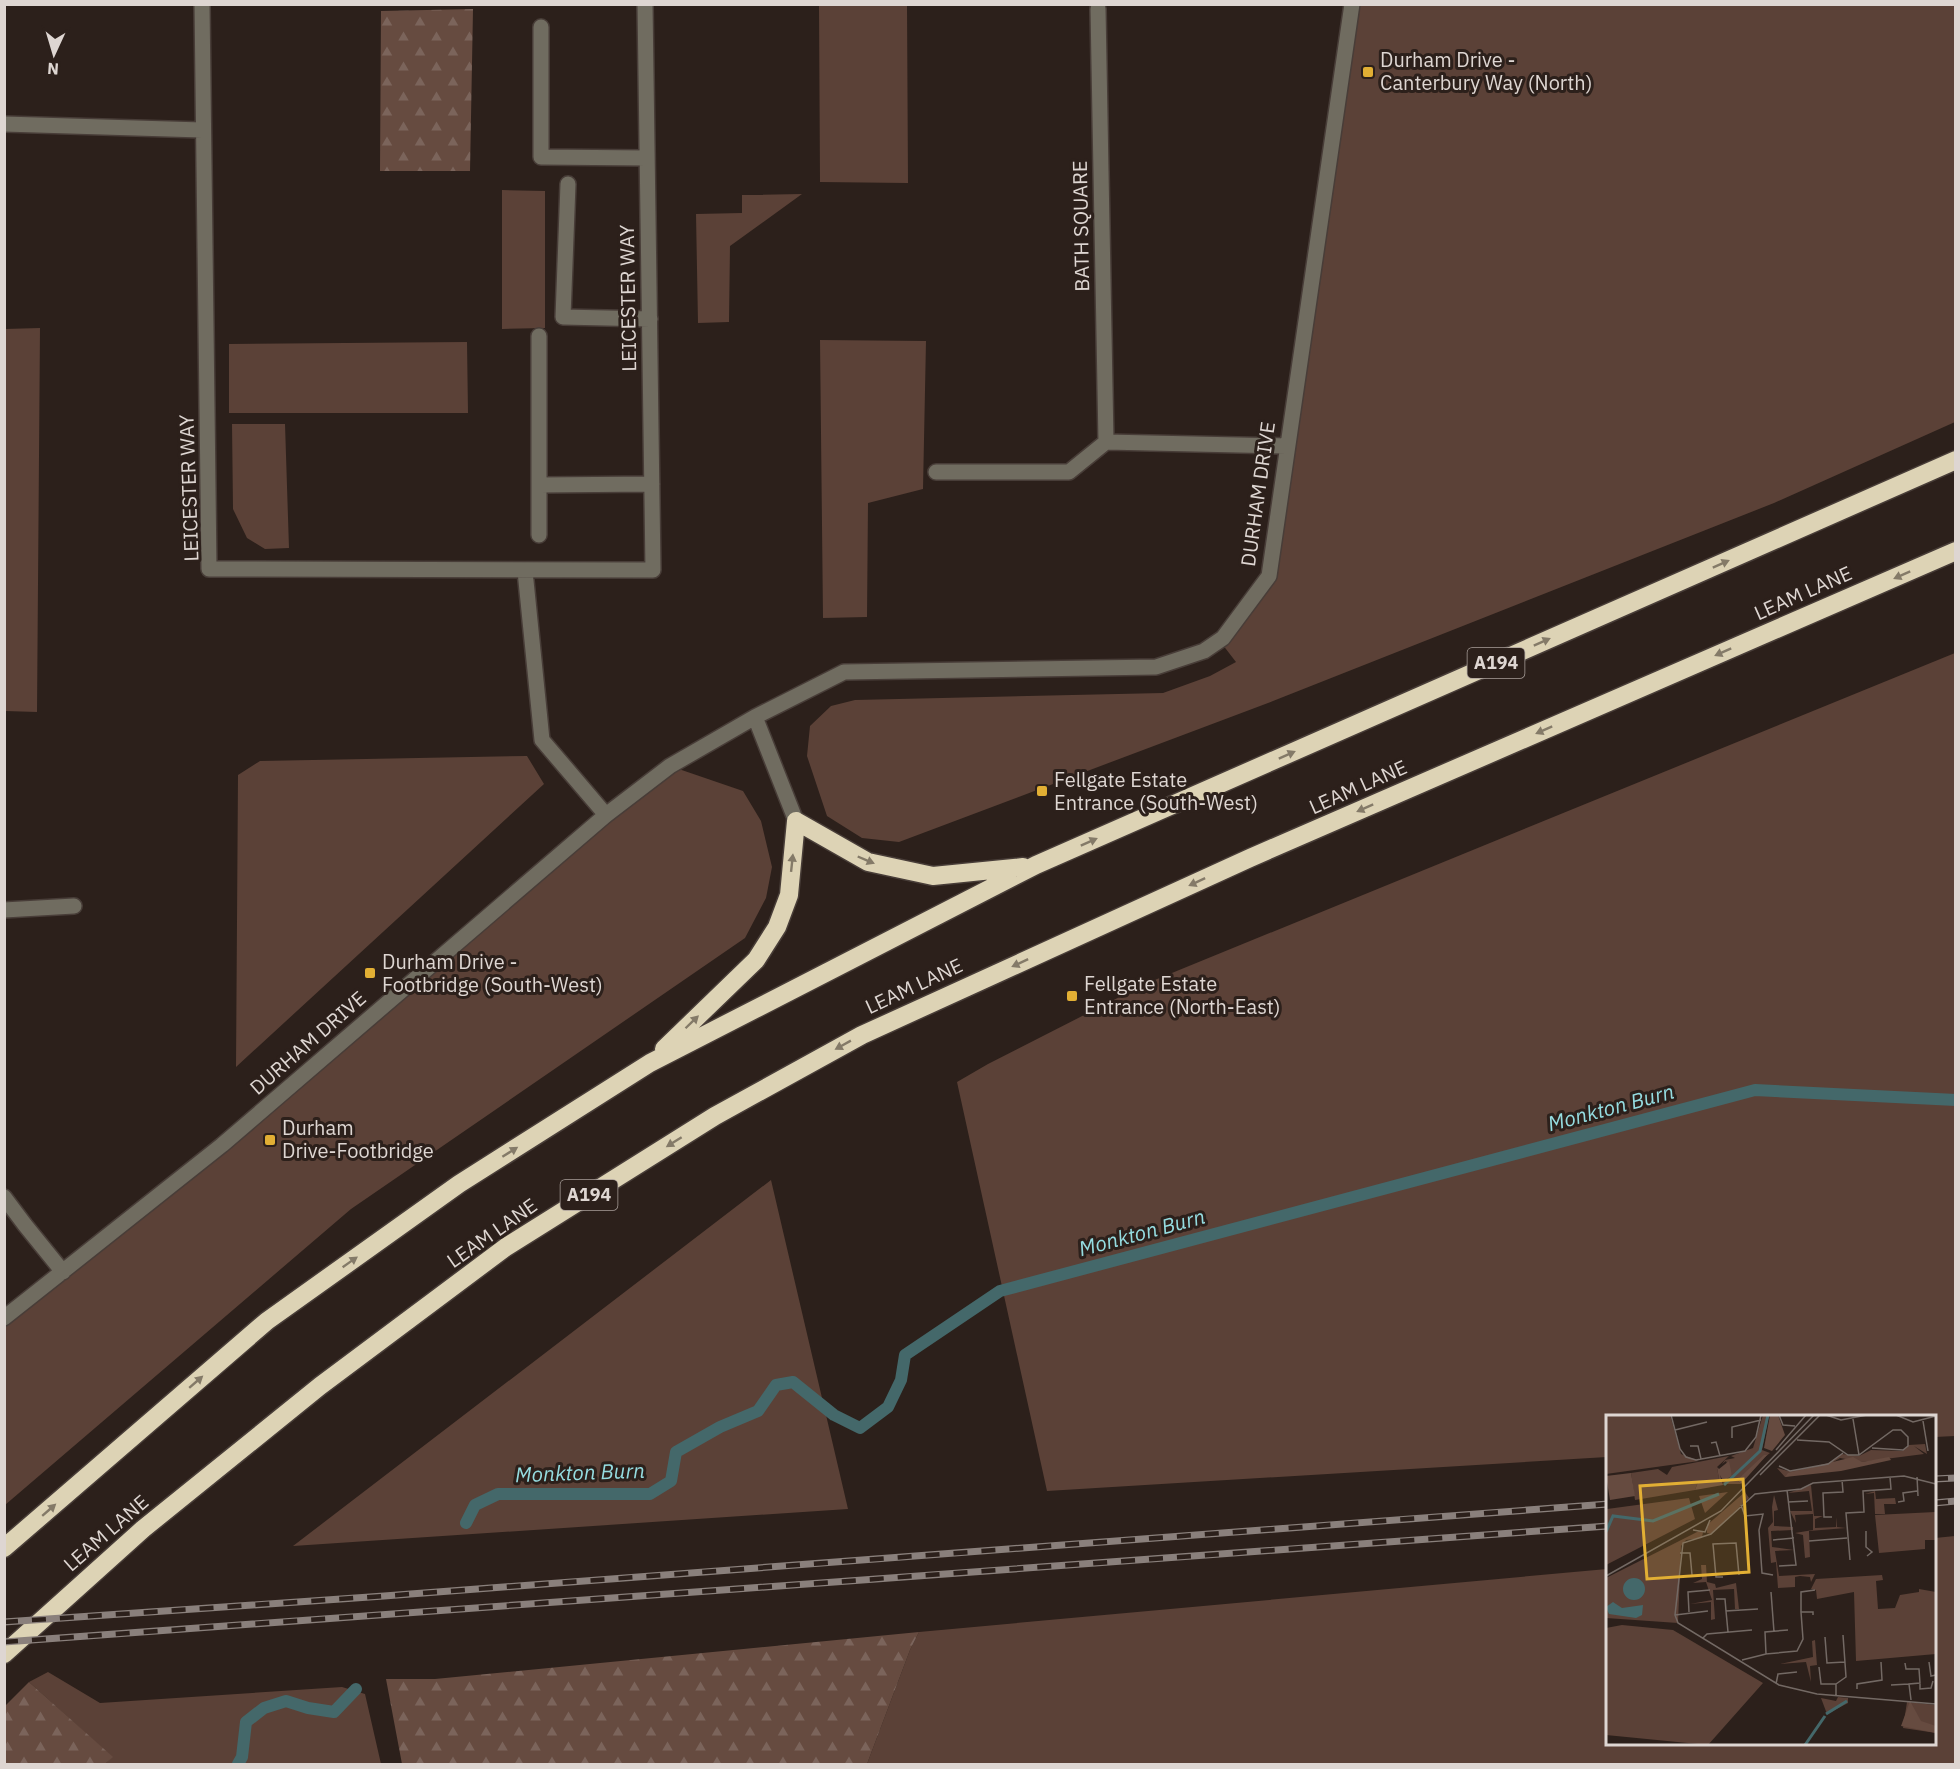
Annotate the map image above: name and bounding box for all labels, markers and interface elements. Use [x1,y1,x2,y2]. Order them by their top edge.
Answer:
north arrow [24,24,84,84]
place label: Durham Drive - Canterbury Way (North) [1380,46,1592,96]
text: N [46,59,59,79]
marker: Durham Drive - Canterbury Way (North) [1361,65,1375,79]
street label: BATH SQUARE [1066,160,1095,292]
street label: LEICESTER WAY [613,224,642,372]
street label: LEICESTER WAY [172,414,205,562]
street label: DURHAM DRIVE [1234,420,1281,568]
one-way arrow [1712,559,1730,569]
street label: LEAM LANE [1750,559,1856,626]
one-way arrow [1893,570,1910,579]
one-way arrow [1534,638,1551,647]
road number: A194 [1468,648,1524,678]
one-way arrow [1714,648,1732,658]
one-way arrow [1535,725,1553,735]
one-way arrow [1278,750,1296,759]
street label: LEAM LANE [1305,753,1411,820]
place label: Fellgate Estate Entrance (South-West) [1054,766,1258,816]
marker: Fellgate Estate Entrance (South-West) [1035,784,1049,798]
one-way arrow [1356,803,1374,813]
one-way arrow [1081,837,1099,847]
one-way arrow [787,853,797,872]
one-way arrow [857,855,874,864]
one-way arrow [1188,877,1206,887]
place label: Durham Drive - Footbridge (South-West) [382,948,603,998]
street label: LEAM LANE [861,951,967,1020]
one-way arrow [1010,958,1028,968]
marker: Durham Drive - Footbridge (South-West) [363,966,377,980]
place label: Fellgate Estate Entrance (North-East) [1084,970,1280,1020]
street label: DURHAM DRIVE [244,985,372,1101]
marker: Fellgate Estate Entrance (North-East) [1065,989,1079,1003]
one-way arrow [684,1016,698,1030]
one-way arrow [834,1040,851,1050]
water label: Monkton Burn [1544,1077,1677,1137]
place label: Durham Drive-Footbridge [282,1114,434,1164]
marker: Durham Drive-Footbridge [263,1133,277,1147]
one-way arrow [666,1136,682,1147]
one-way arrow [502,1146,518,1157]
road number: A194 [560,1180,618,1210]
street label: LEAM LANE [441,1192,542,1274]
water label: Monkton Burn [1075,1202,1208,1262]
one-way arrow [341,1256,357,1268]
one-way arrow [188,1376,203,1389]
inset map [1606,1415,1936,1745]
water label: Monkton Burn [515,1456,645,1488]
street label: LEAM LANE [57,1488,154,1577]
one-way arrow [41,1503,57,1516]

